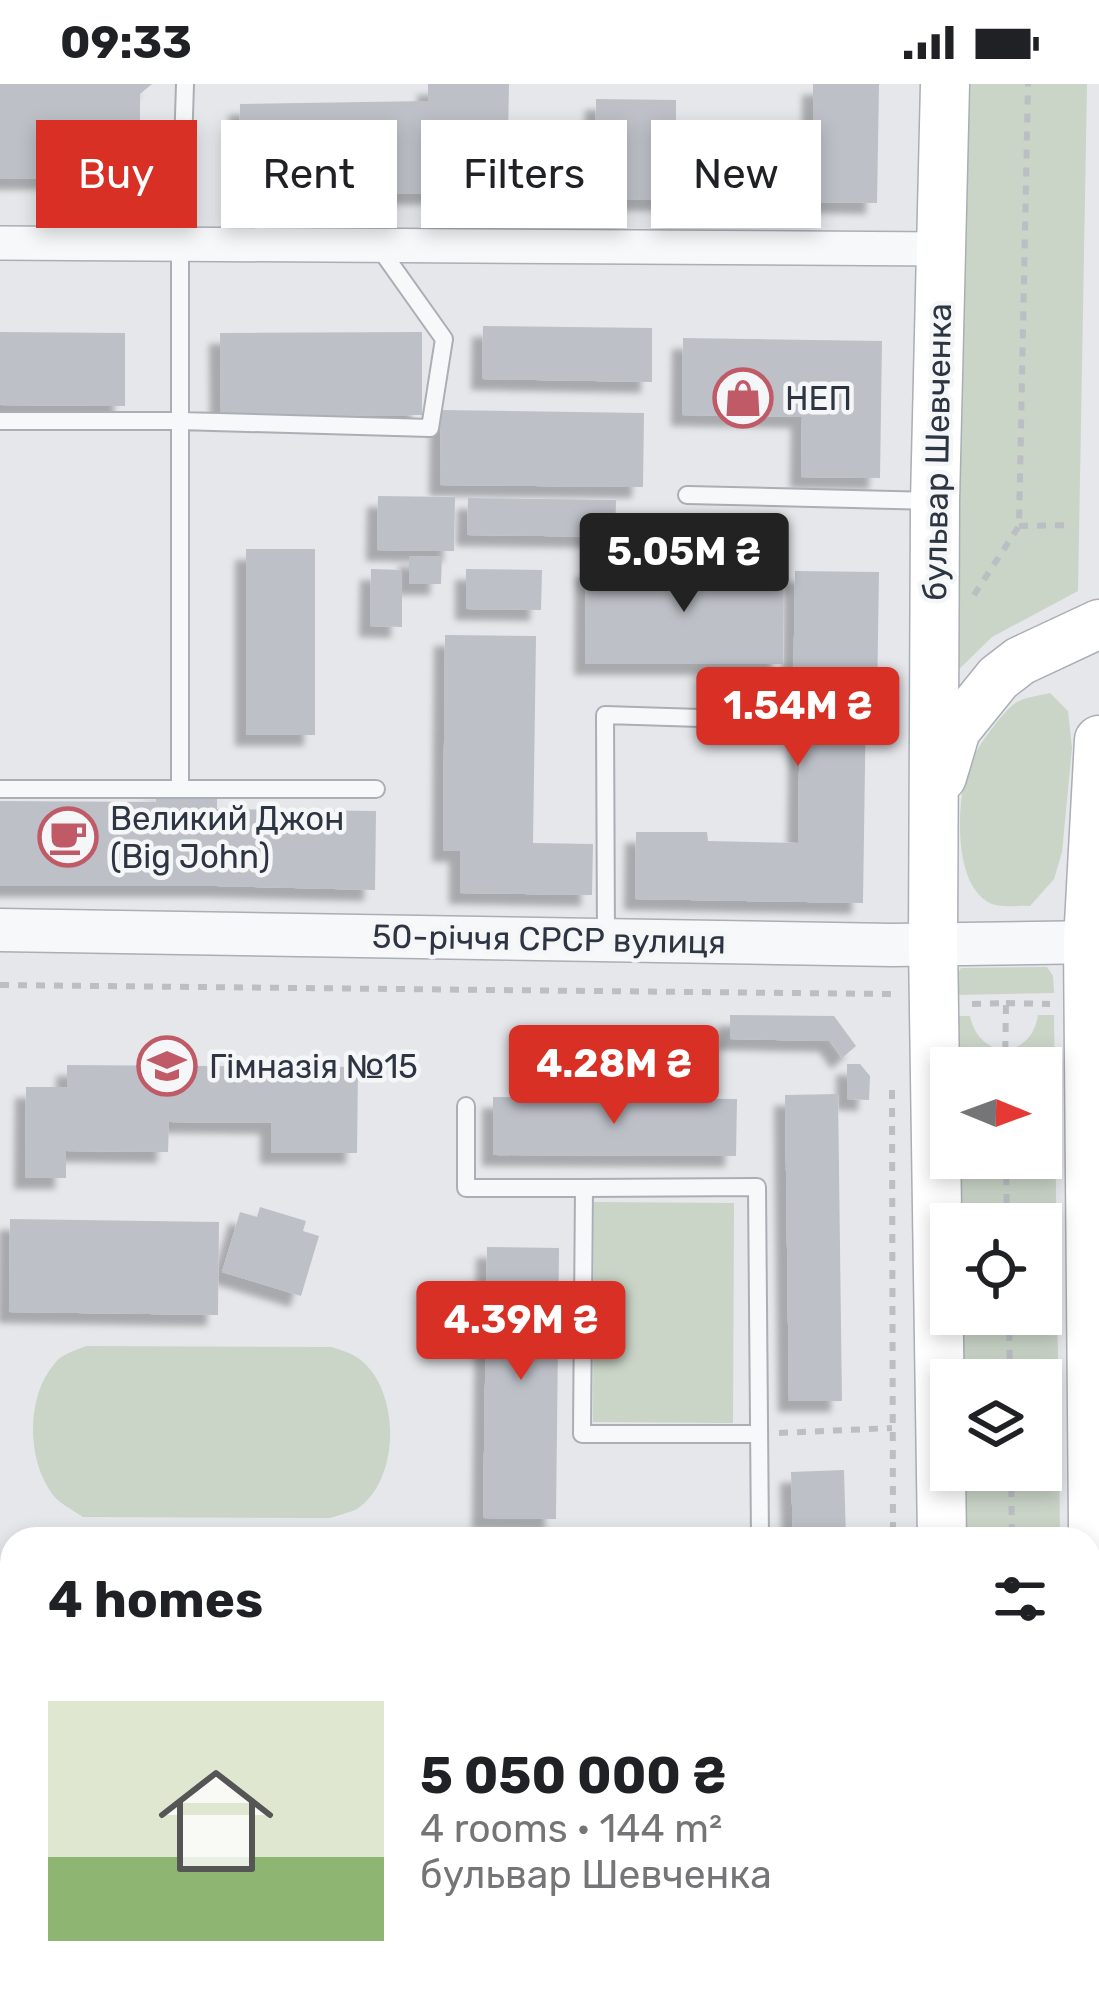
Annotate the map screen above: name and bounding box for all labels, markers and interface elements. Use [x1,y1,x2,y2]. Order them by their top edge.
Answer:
text: 09:33 [60,16,192,69]
chip: Buy [36,120,197,228]
chip: Rent [221,120,397,228]
chip: Filters [421,120,627,228]
chip: New [651,120,821,228]
street label: бульвар Шевченка [915,303,959,601]
shop icon: НЕП [712,367,774,429]
place label: НЕП [785,379,852,418]
pin: 5.05M ₴ [573,513,795,615]
text: 5.05M ₴ [607,529,761,575]
pin: 1.54M ₴ [687,667,909,769]
text: 1.54M ₴ [723,683,873,729]
place label: Великий Джон (Big John) [110,799,344,876]
cafe icon: Великий Джон (Big John) [37,806,99,868]
street label: 50-річчя СРСР вулиця [372,916,726,962]
pin: 4.28M ₴ [503,1025,725,1127]
school or university icon: Гімназія №15 [136,1035,198,1097]
text: 4.28M ₴ [536,1041,692,1087]
place label: Гімназія №15 [209,1047,418,1086]
north arrow [930,1047,1062,1179]
map controls [930,1047,1062,1491]
button: locate [930,1203,1062,1335]
pin: 4.39M ₴ [410,1281,632,1383]
text: 4.39M ₴ [443,1297,599,1343]
button: layers [930,1359,1062,1491]
icon: filters [987,1566,1053,1632]
text: 4 homes [48,1569,263,1630]
text: 5 050 000 ₴ [420,1745,726,1806]
icon: home [144,1749,288,1893]
text: 4 rooms · 144 m² [420,1806,722,1852]
text: бульвар Шевченка [420,1852,772,1898]

